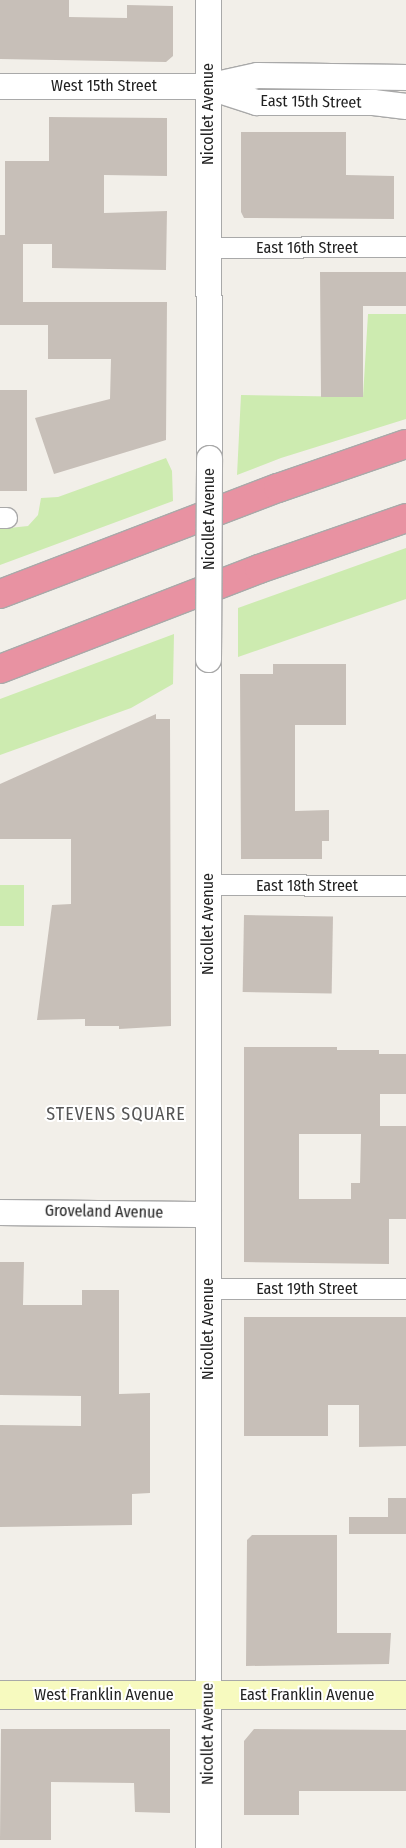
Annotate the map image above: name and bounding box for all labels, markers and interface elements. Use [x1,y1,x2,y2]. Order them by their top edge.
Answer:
street label: Nicollet Avenue [198,63,218,165]
street label: West 15th Street [51,76,157,96]
street label: East 15th Street [260,92,362,112]
street label: East 16th Street [256,238,358,258]
street label: Nicollet Avenue [199,468,219,570]
street label: Nicollet Avenue [198,873,218,975]
street label: East 18th Street [256,876,358,896]
district label: STEVENS SQUARE [45,1103,187,1125]
street label: Groveland Avenue [45,1201,163,1223]
street label: Nicollet Avenue [198,1278,218,1380]
street label: East 19th Street [256,1279,358,1299]
street label: Nicollet Avenue [198,1683,218,1785]
street label: West Franklin Avenue [34,1685,174,1705]
street label: East Franklin Avenue [240,1685,374,1705]

